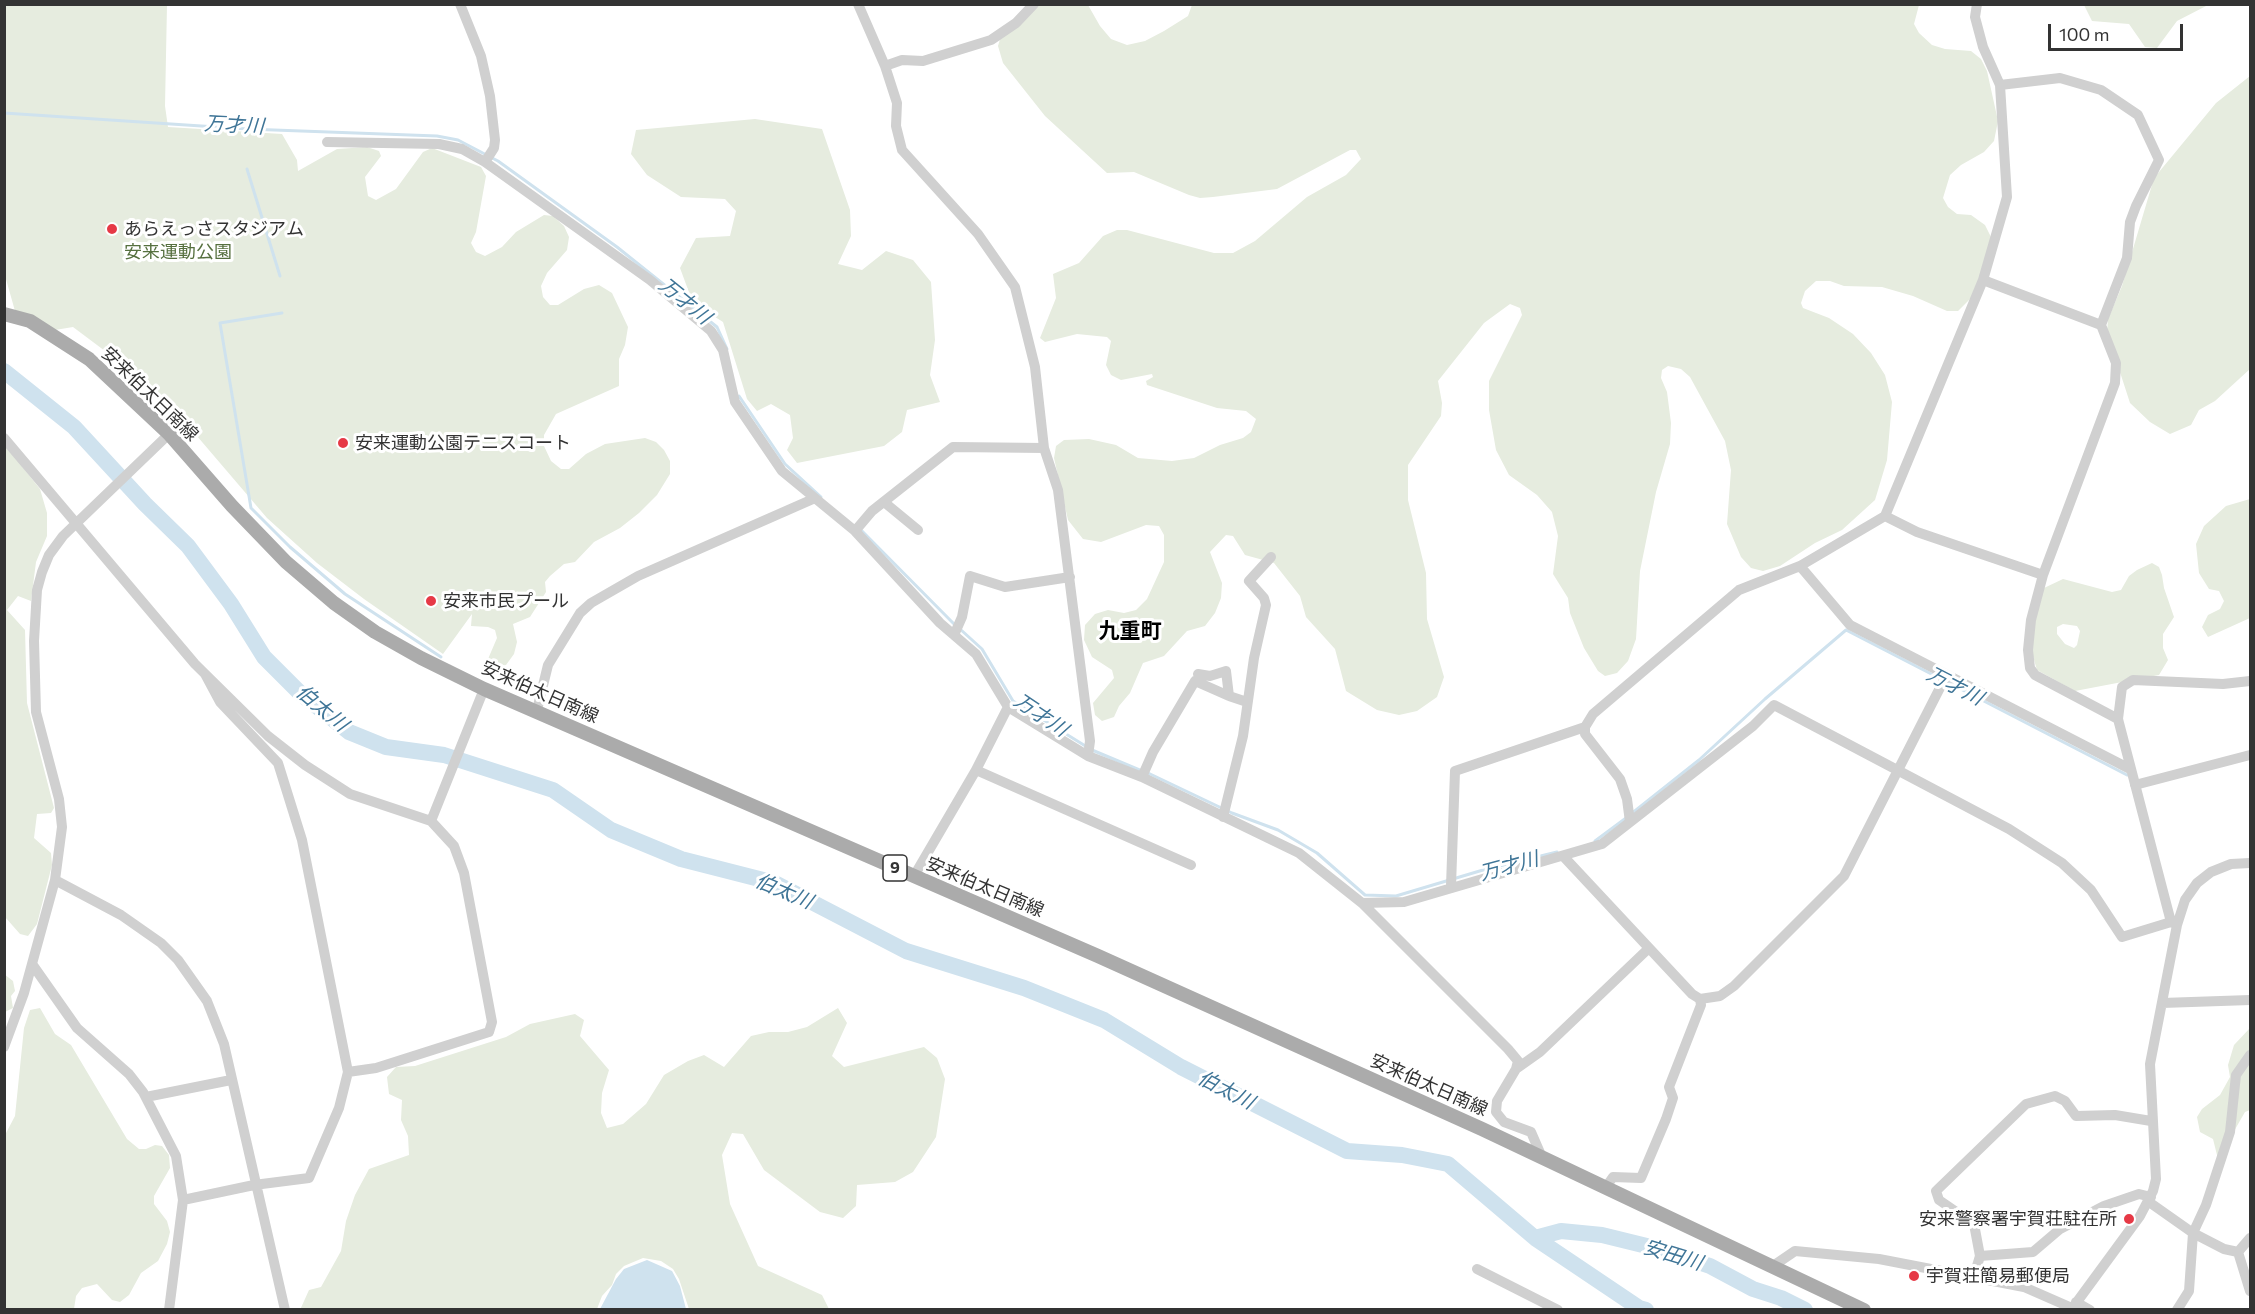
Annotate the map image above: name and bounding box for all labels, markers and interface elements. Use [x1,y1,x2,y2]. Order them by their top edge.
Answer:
scale bar [2051,12,2186,50]
text: 100 m [2059,23,2109,45]
water label: 万才川 [203,111,265,139]
place label: あらえっさスタジアム [124,218,304,240]
marker: あらえっさスタジアム [105,222,119,236]
park label: 安来運動公園 [124,241,232,263]
water label: 万才川 [654,273,716,329]
street label: 安来伯太日南線 [97,342,203,446]
place label: 安来運動公園テニスコート [355,432,571,454]
marker: 安来運動公園テニスコート [336,436,350,450]
place label: 安来市民プール [443,590,569,612]
marker: 安来市民プール [424,594,438,608]
district label: 九重町 [1099,618,1161,644]
street label: 安来伯太日南線 [478,657,602,727]
water label: 万才川 [1923,662,1987,710]
water label: 伯太川 [291,680,353,736]
water label: 万才川 [1009,688,1073,742]
water label: 万才川 [1477,847,1541,885]
street label: 安来伯太日南線 [923,852,1047,922]
road number: 9 [883,855,907,881]
water label: 伯太川 [752,868,816,914]
street label: 安来伯太日南線 [1367,1050,1491,1120]
water label: 伯太川 [1194,1066,1258,1114]
place label: 安来警察署宇賀荘駐在所 [1919,1208,2117,1230]
marker: 安来警察署宇賀荘駐在所 [2122,1212,2136,1226]
water label: 安田川 [1641,1235,1705,1275]
place label: 宇賀荘簡易郵便局 [1926,1265,2070,1287]
marker: 宇賀荘簡易郵便局 [1907,1269,1921,1283]

